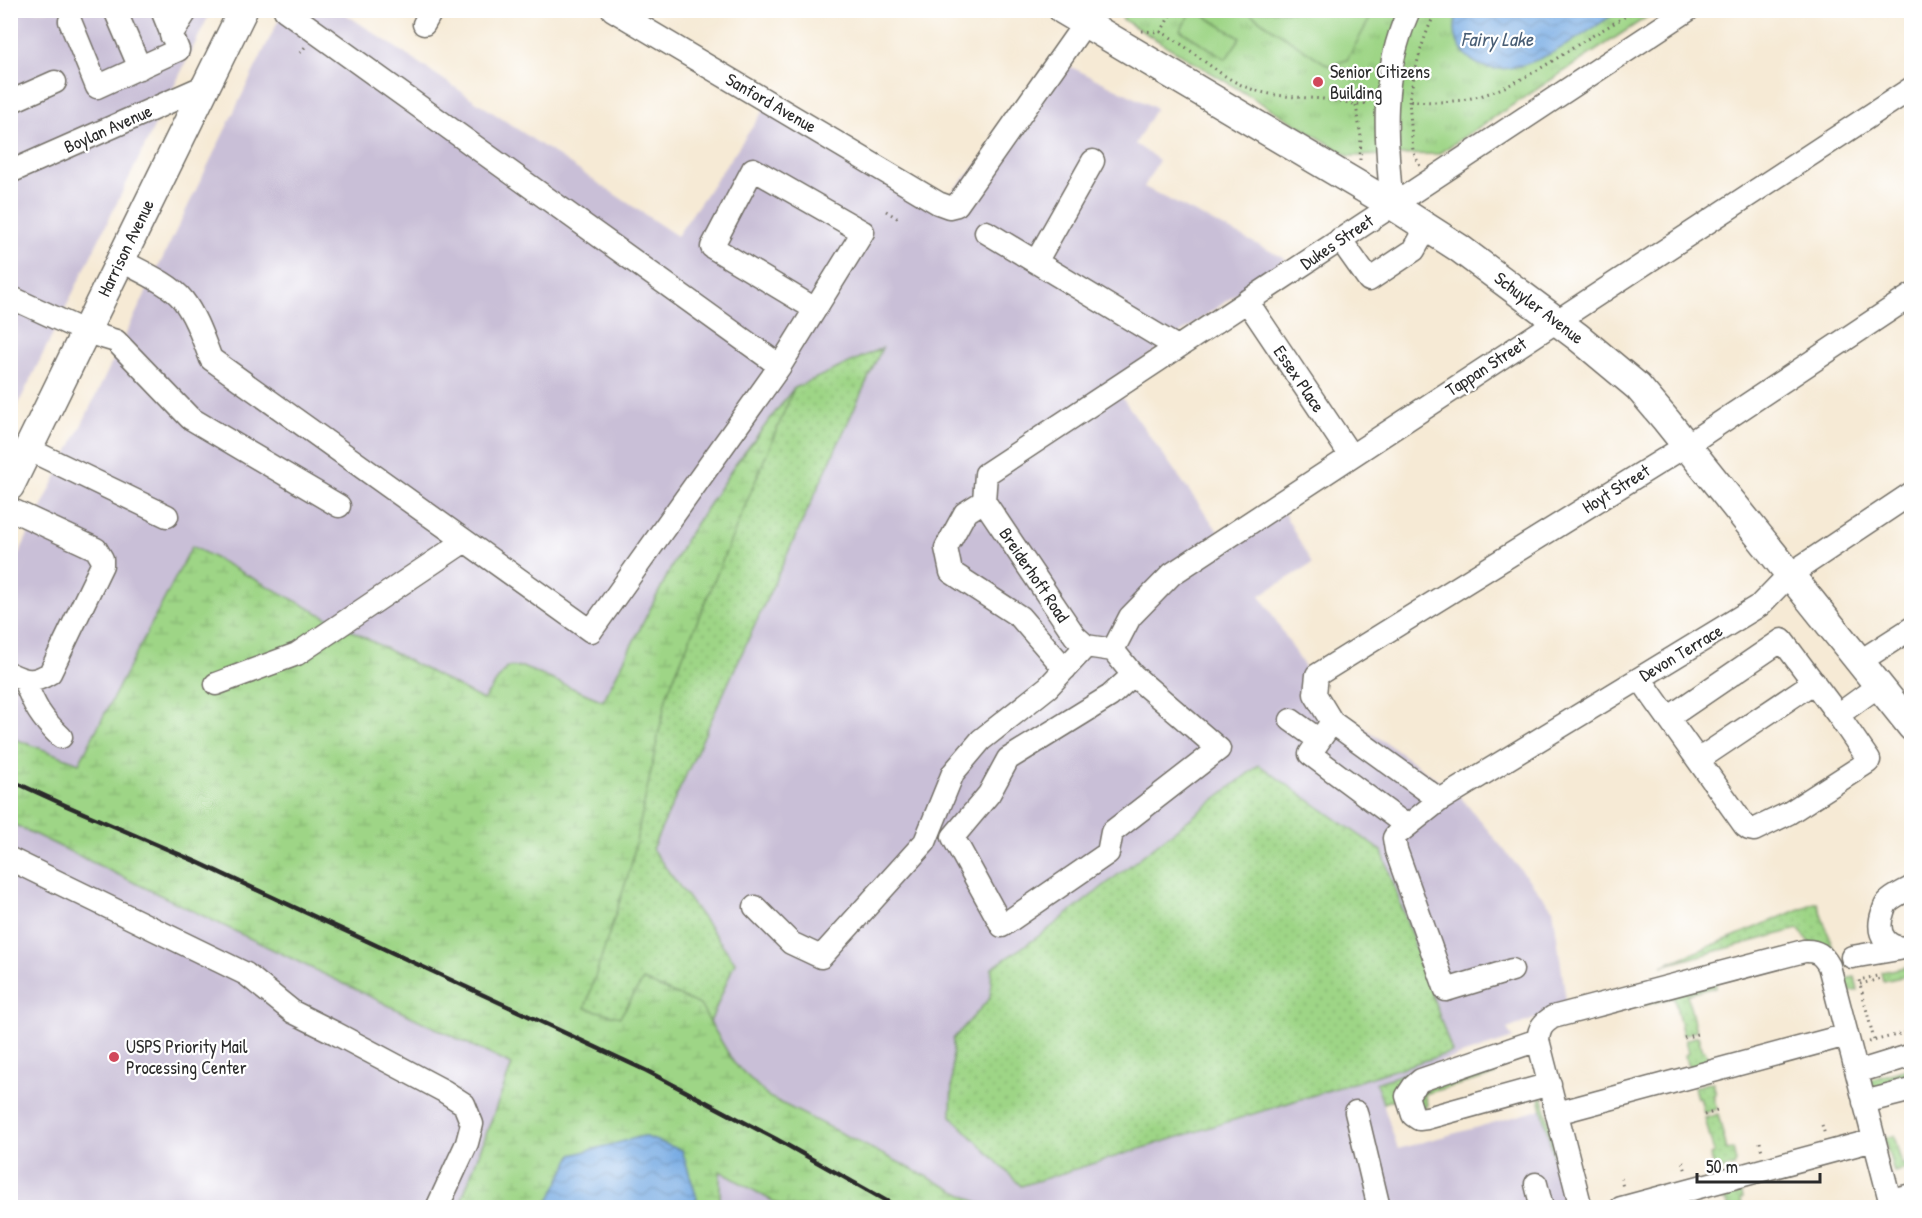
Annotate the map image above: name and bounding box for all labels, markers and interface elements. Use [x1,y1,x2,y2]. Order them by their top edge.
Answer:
water label: Fairy Lake [1461,25,1534,53]
place label: Senior Citizens Building [1330,59,1430,105]
street label: Sanford Avenue [721,67,821,139]
marker: Senior Citizens Building [1311,75,1325,89]
street label: Boylan Avenue [60,98,156,159]
street label: Harrison Avenue [91,195,160,301]
street label: Dukes Street [1295,207,1379,275]
street label: Schuyler Avenue [1489,266,1589,350]
street label: Tappan Street [1440,331,1532,402]
street label: Essex Place [1268,340,1331,417]
street label: Hoyt Street [1577,458,1655,519]
street label: Breiderhoft Road [993,522,1075,627]
street label: Devon Terrace [1634,618,1727,687]
place label: USPS Priority Mail Processing Center [126,1034,248,1080]
marker: USPS Priority Mail Processing Center [107,1050,121,1064]
scale bar [1697,1146,1820,1184]
text: 50 m [1706,1154,1738,1179]

